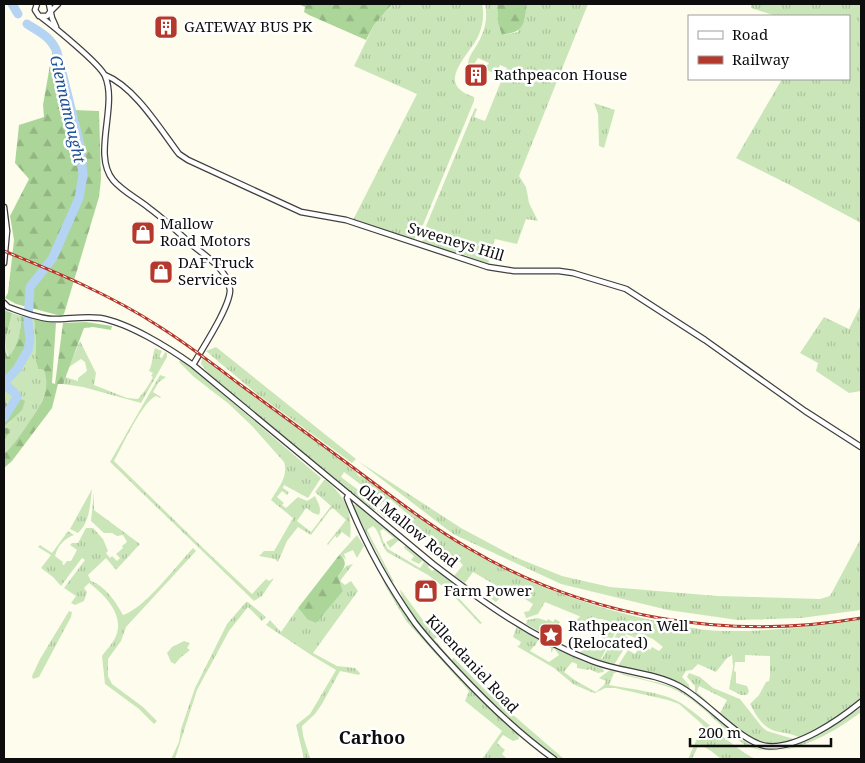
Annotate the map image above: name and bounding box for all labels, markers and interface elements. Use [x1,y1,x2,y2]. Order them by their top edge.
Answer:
building icon: GATEWAY BUS PK [153,14,179,40]
legend [688,15,850,80]
place label: GATEWAY BUS PK [184,16,313,36]
text: Road [732,24,768,44]
text: Railway [732,49,790,69]
water label: Glennamought [45,53,91,165]
building icon: Rathpeacon House [463,62,489,88]
place label: Rathpeacon House [494,64,627,84]
place label: Mallow Road Motors [160,213,251,250]
street label: Sweeneys Hill [406,217,507,265]
shop icon: Mallow Road Motors [130,220,156,246]
place label: DAF Truck Services [178,252,254,289]
shop icon: DAF Truck Services [148,259,174,285]
street label: Old Mallow Road [355,479,462,571]
shop icon: Farm Power [413,578,439,604]
place label: Farm Power [444,580,532,600]
street label: Killendaniel Road [422,610,523,717]
place label: Rathpeacon Well (Relocated) [568,615,689,652]
place icon: Rathpeacon Well (Relocated) [538,622,564,648]
scale bar [690,716,831,748]
text: 200 m [698,722,741,742]
district label: Carhoo [339,725,405,749]

